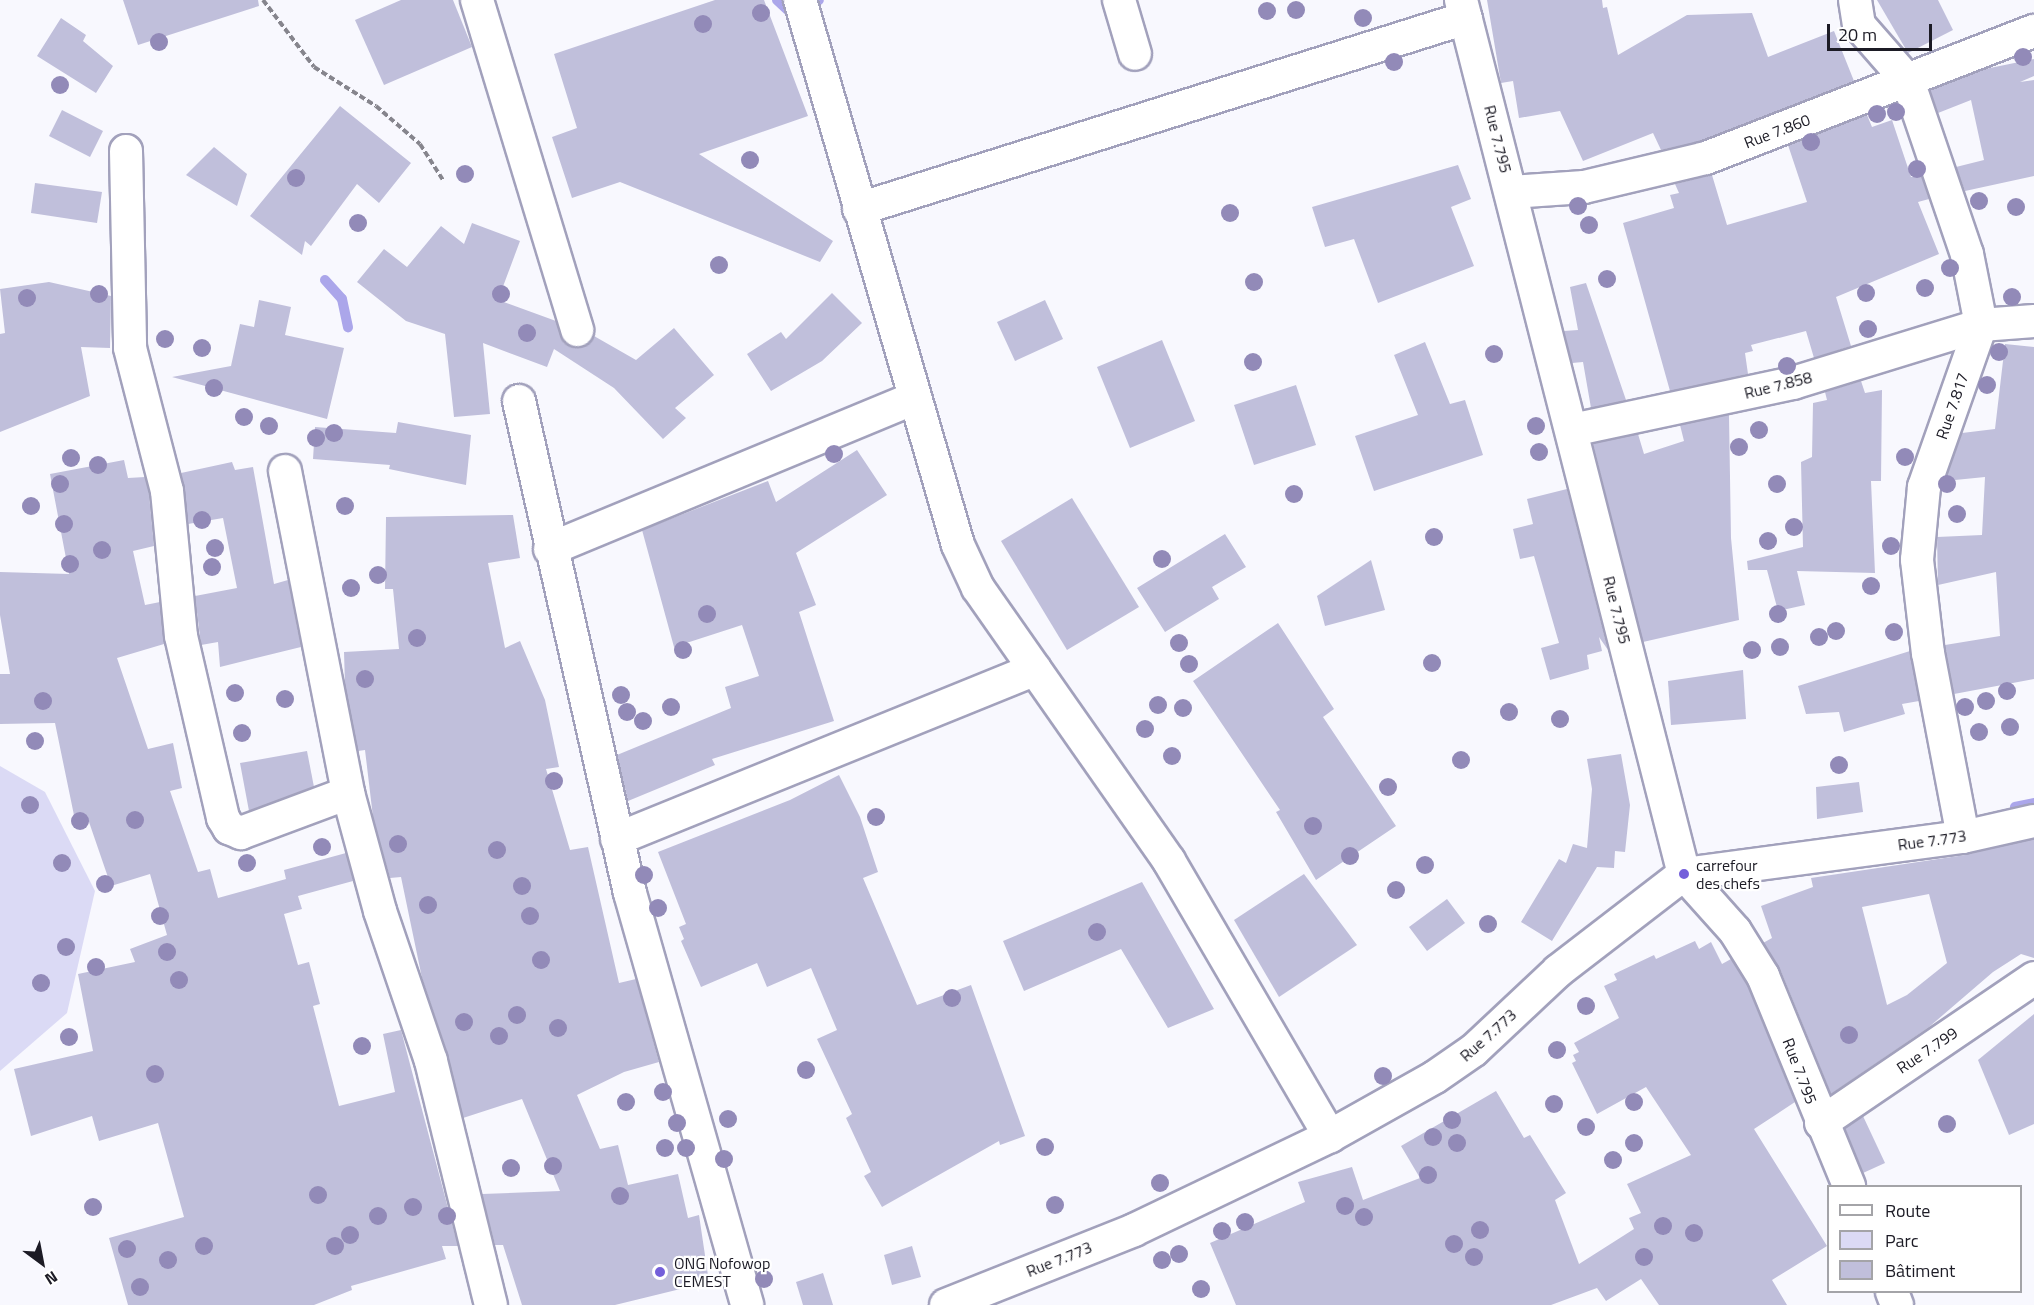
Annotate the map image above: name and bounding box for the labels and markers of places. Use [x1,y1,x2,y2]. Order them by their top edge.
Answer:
place label: carrefour des chefs [1696,855,1760,893]
marker: carrefour des chefs [1677,867,1691,881]
place label: ONG Nofowop CEMEST [674,1253,770,1291]
marker: ONG Nofowop CEMEST [651,1263,669,1281]

